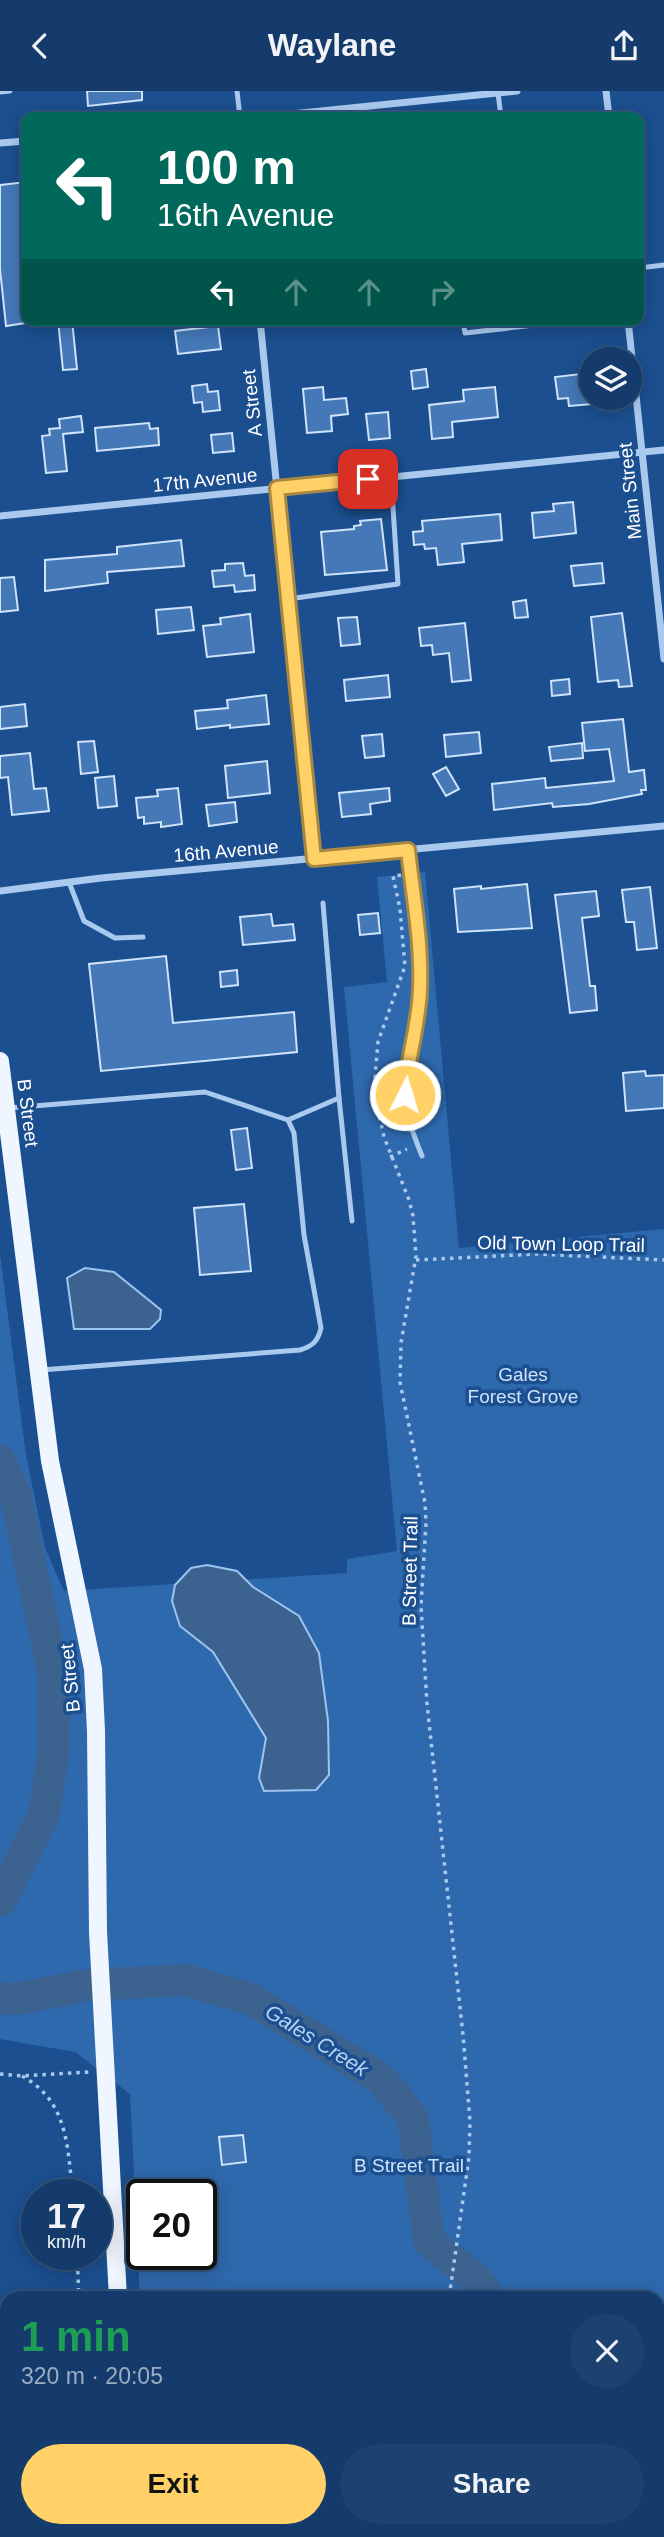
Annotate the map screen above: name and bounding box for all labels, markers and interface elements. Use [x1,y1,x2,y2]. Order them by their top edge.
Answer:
icon: back [21,27,59,65]
text: Waylane [268,27,396,63]
icon: share [605,27,643,65]
icon: left [42,140,133,231]
text: 100 m [157,140,296,194]
text: 16th Avenue [157,197,334,233]
icon: left [204,273,242,311]
icon: ahead [277,273,315,311]
icon: ahead [350,273,388,311]
icon: right [423,273,461,311]
map controls [579,347,642,410]
button: layers [579,347,642,410]
street label: A Street [238,368,266,438]
street label: Main Street [614,441,646,540]
pin [338,449,398,509]
icon: arrive [349,460,387,498]
street label: 17th Avenue [152,464,258,496]
street label: 16th Avenue [173,836,279,866]
position arrow [368,1058,442,1132]
street label: B Street [13,1078,43,1149]
street label: Old Town Loop Trail [477,1232,645,1256]
park label: Gales Forest Grove [468,1364,578,1407]
street label: B Street Trail [399,1516,421,1626]
street label: B Street [56,1642,84,1713]
water label: Gales Creek [261,1999,374,2081]
park label: B Street Trail [354,2155,464,2176]
speed limit sign: 20 [126,2179,217,2270]
text: 17 [47,2196,86,2235]
text: km/h [47,2232,86,2252]
text: 1 min [21,2313,131,2360]
button: close [570,2314,644,2388]
text: 320 m · 20:05 [21,2363,163,2389]
button: Exit [21,2444,326,2524]
button: Share [340,2444,644,2524]

